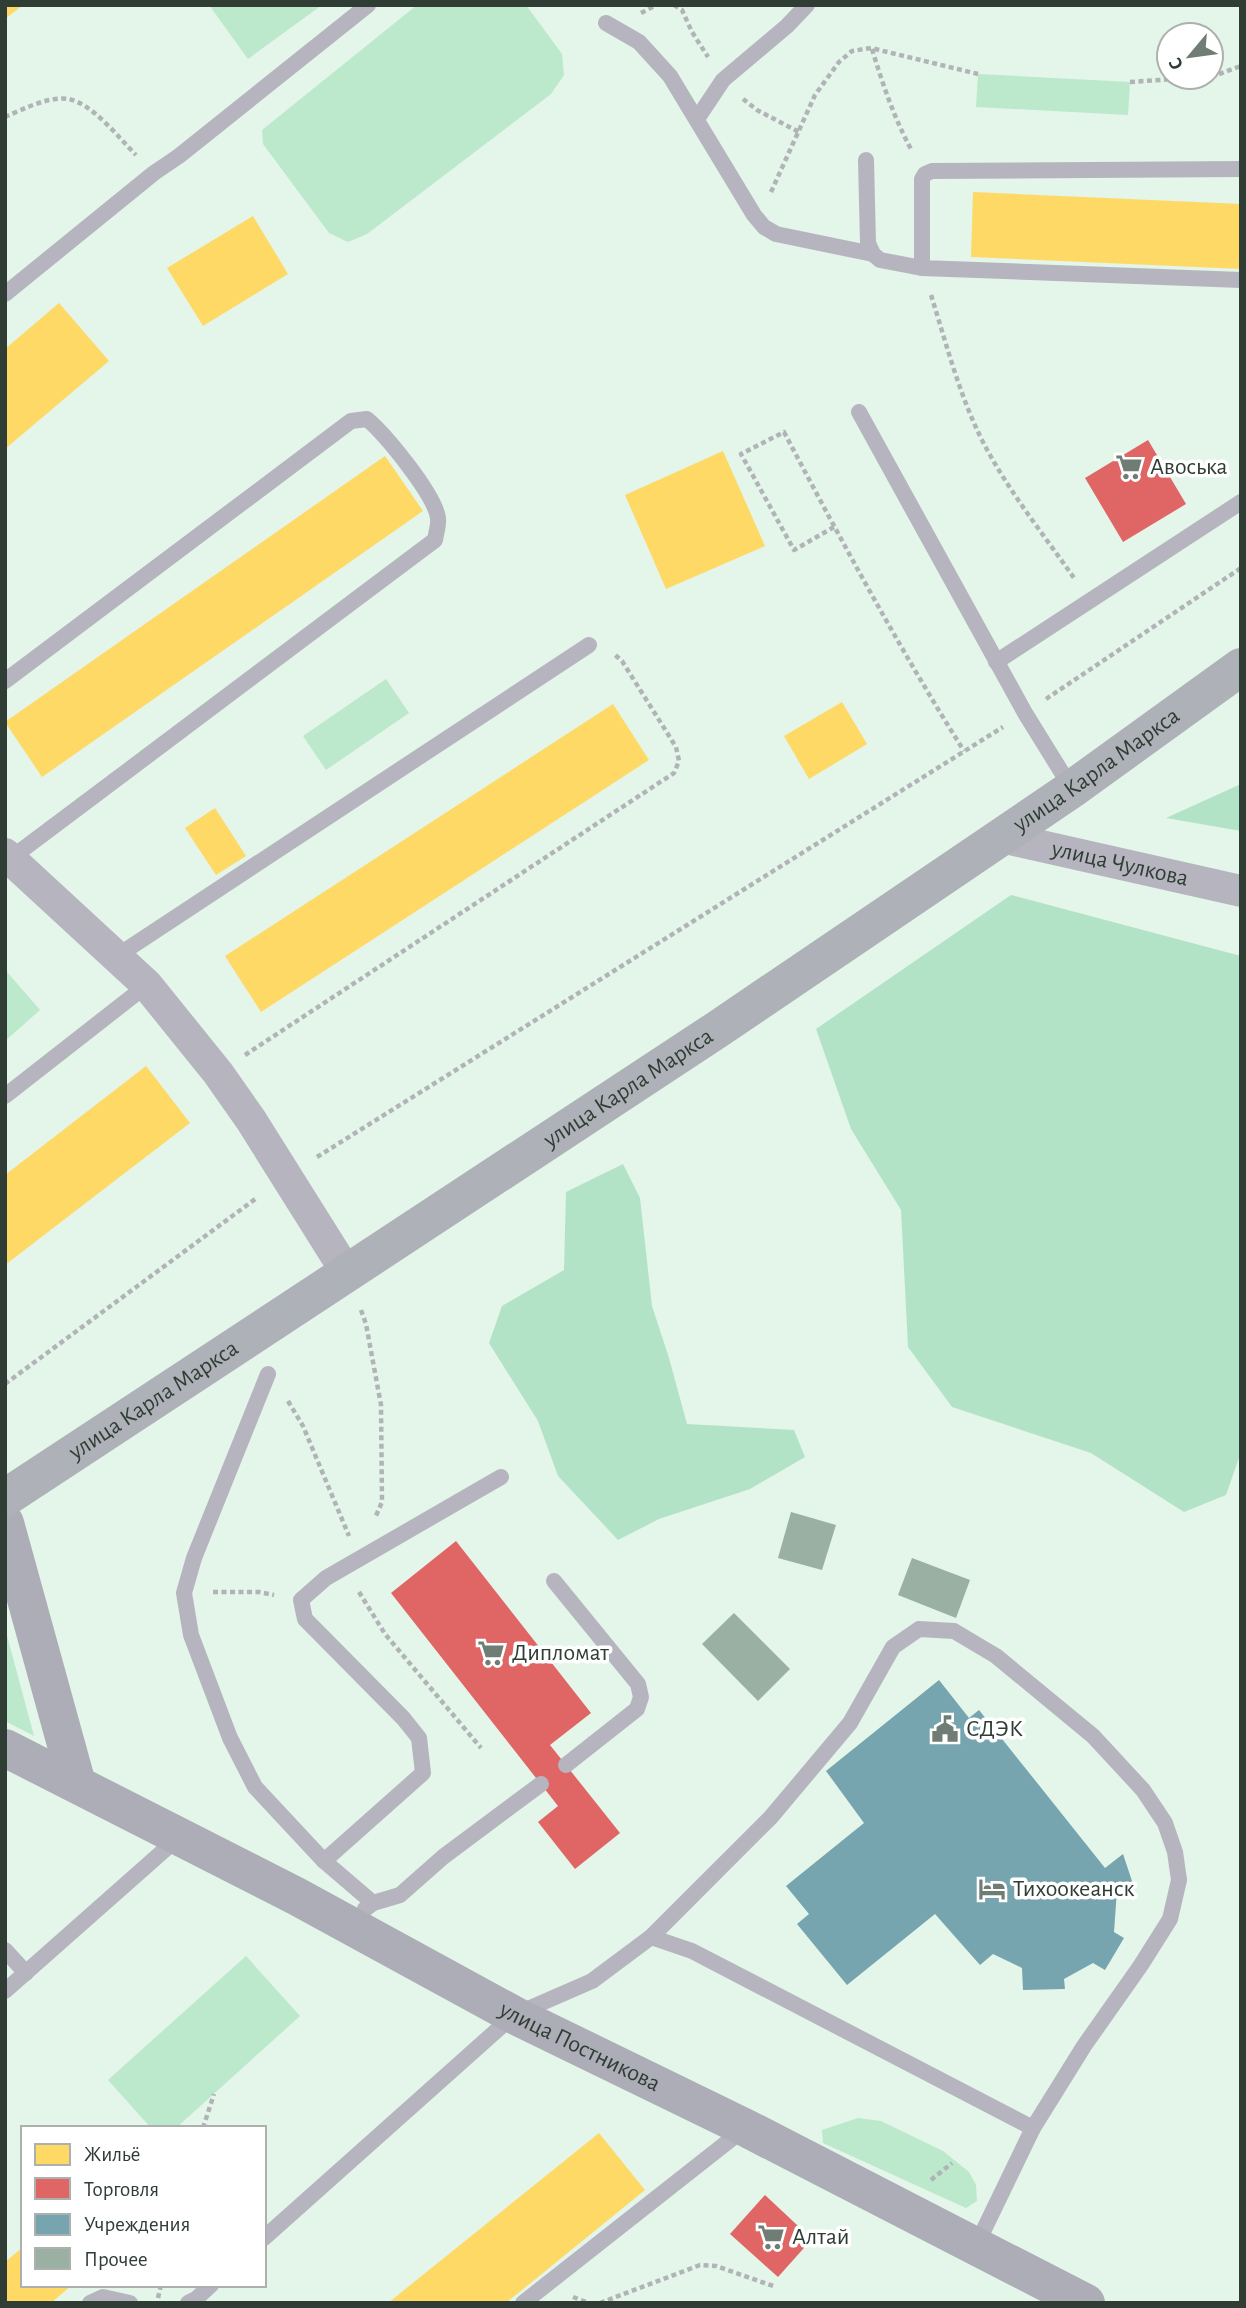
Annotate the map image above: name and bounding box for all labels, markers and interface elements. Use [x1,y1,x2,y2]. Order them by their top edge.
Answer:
north arrow [1155,21,1225,91]
text: С [1166,54,1187,73]
supermarket icon: Авоська [1114,452,1144,482]
place label: Авоська [1150,455,1228,479]
street label: улица Карла Маркса [1008,703,1184,838]
street label: улица Чулкова [1048,837,1191,891]
street label: улица Карла Маркса [538,1024,717,1153]
street label: улица Карла Маркса [64,1336,243,1465]
supermarket icon: Дипломат [476,1638,506,1668]
place label: Дипломат [512,1641,609,1665]
public building icon: СДЭК [930,1714,960,1744]
place label: СДЭК [966,1717,1023,1741]
hotel icon: Тихоокеанск [977,1874,1007,1904]
place label: Тихоокеанск [1013,1877,1134,1901]
street label: улица Постникова [494,1997,664,2096]
legend [21,2126,266,2287]
text: Жильё [84,2144,140,2165]
text: Торговля [84,2179,159,2200]
text: Учреждения [84,2214,190,2235]
supermarket icon: Алтай [756,2222,786,2252]
place label: Алтай [792,2225,849,2249]
text: Прочее [84,2249,148,2270]

